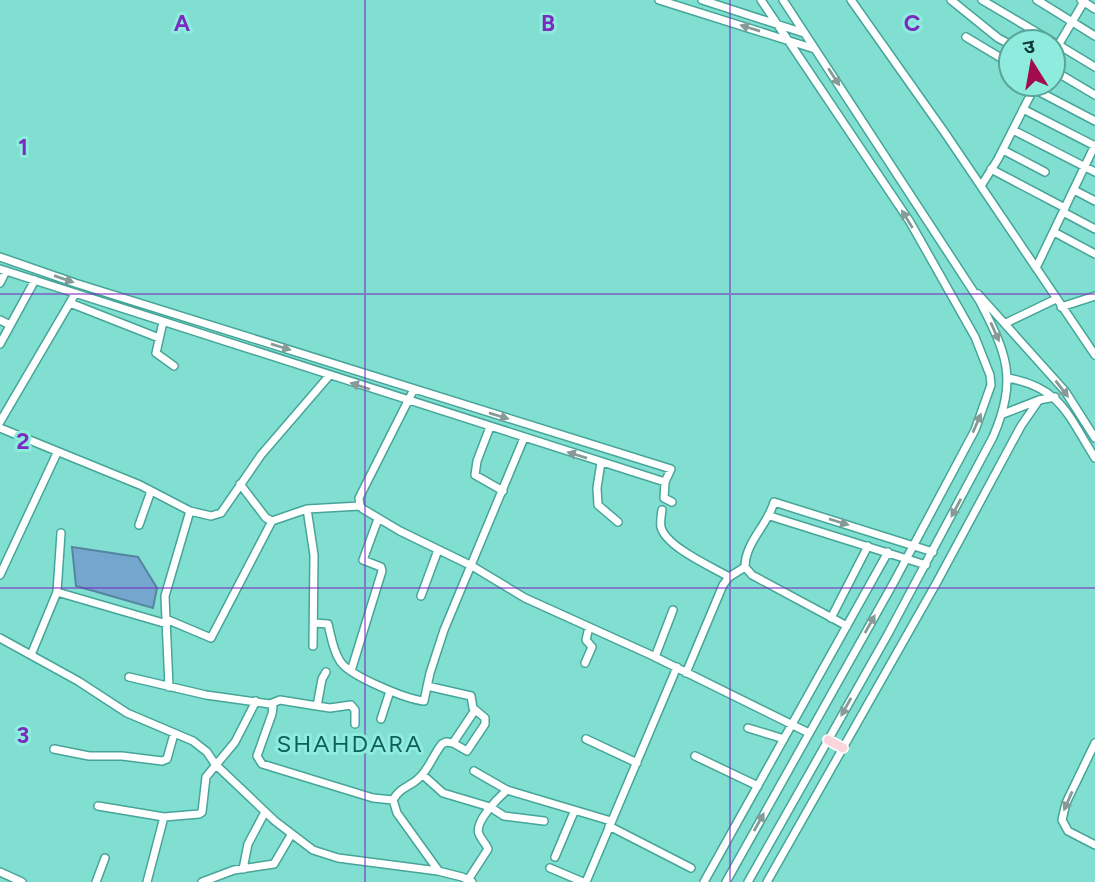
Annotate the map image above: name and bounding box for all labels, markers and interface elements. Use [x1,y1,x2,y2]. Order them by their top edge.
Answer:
text: A [174,9,191,37]
text: B [541,9,555,37]
text: C [904,9,921,37]
one-way arrow [740,23,761,33]
north arrow [997,28,1067,98]
text: उ [1021,34,1037,59]
one-way arrow [828,68,841,87]
text: 1 [18,133,28,161]
one-way arrow [901,210,914,229]
one-way arrow [54,274,75,285]
one-way arrow [989,322,1001,342]
one-way arrow [271,343,292,353]
one-way arrow [349,380,370,391]
one-way arrow [1055,380,1069,398]
one-way arrow [488,411,509,421]
one-way arrow [972,412,983,433]
text: 2 [16,427,30,455]
one-way arrow [566,449,587,459]
one-way arrow [950,498,961,518]
one-way arrow [829,517,850,528]
one-way arrow [864,614,876,633]
one-way arrow [840,698,853,717]
text: 3 [17,721,29,749]
district label: SHAHDARA [276,729,424,758]
one-way arrow [1062,791,1074,811]
one-way arrow [753,813,765,832]

